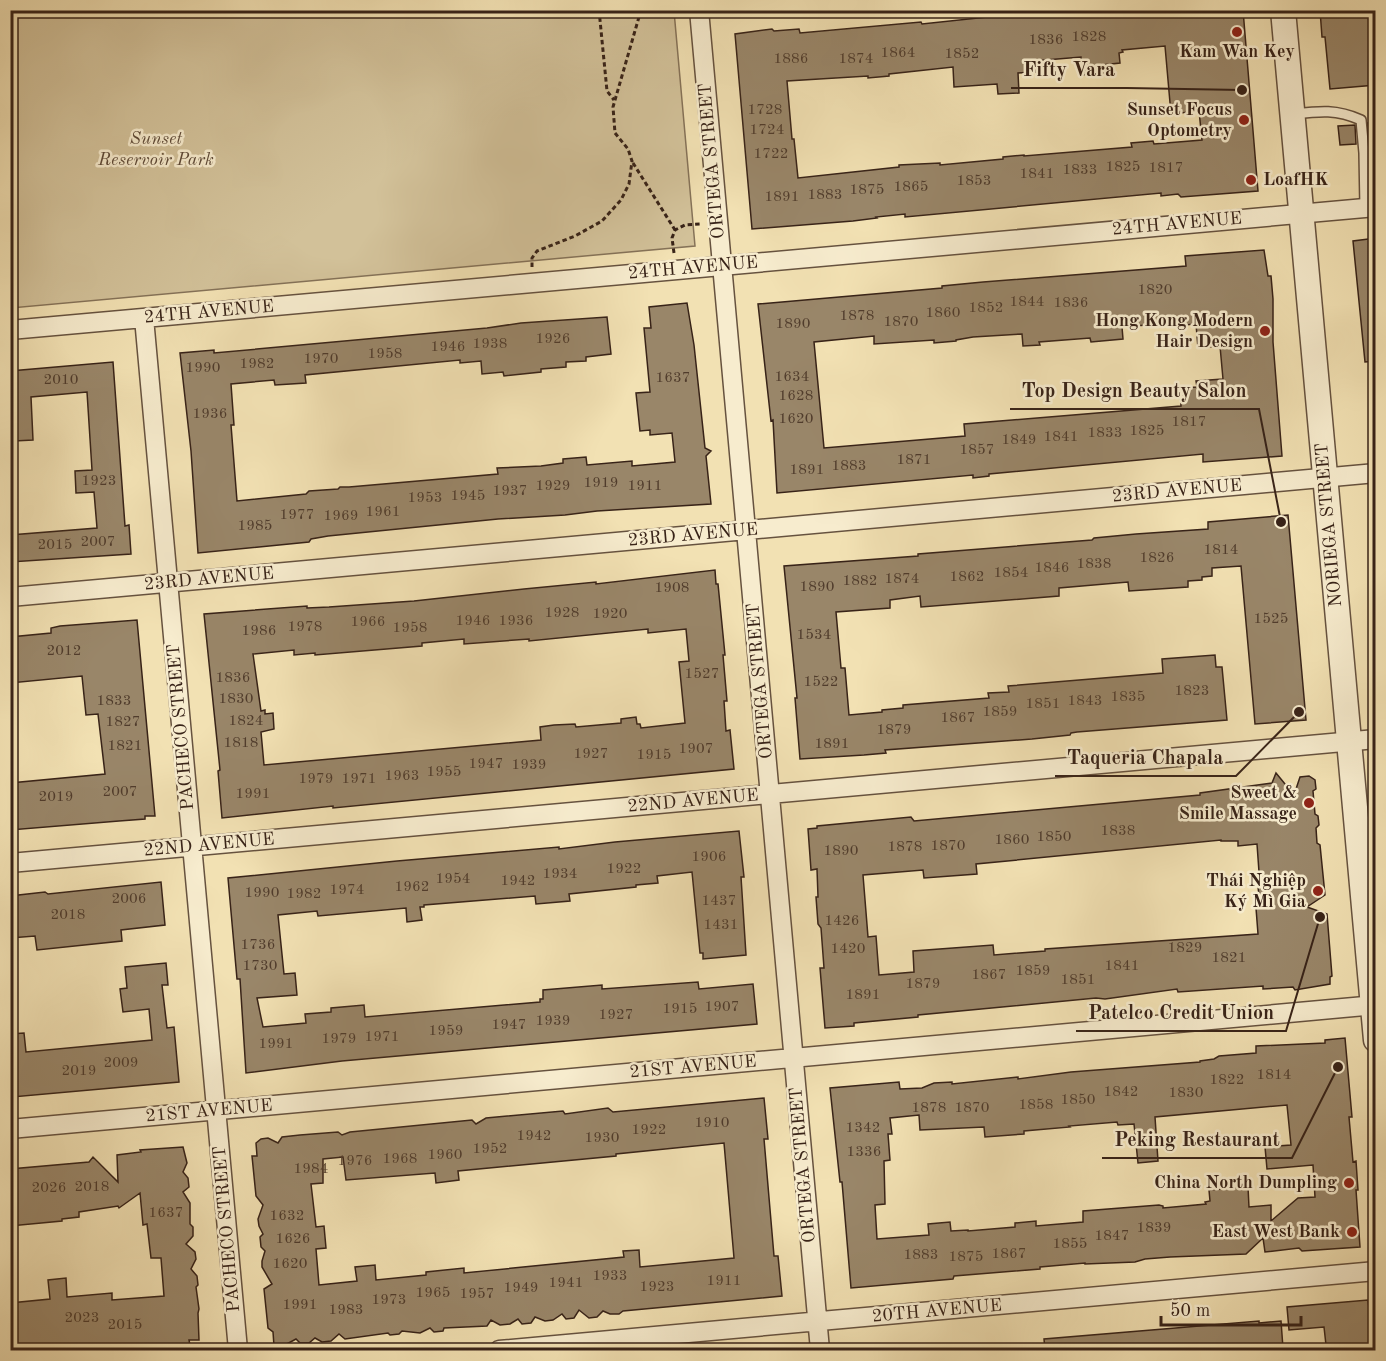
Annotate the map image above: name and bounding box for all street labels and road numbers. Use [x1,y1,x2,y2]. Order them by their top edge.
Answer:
street label: ORTEGA STREET [696,82,728,240]
street label: 24TH AVENUE [1111,209,1243,239]
street label: 24TH AVENUE [627,253,759,283]
street label: 24TH AVENUE [143,297,275,327]
street label: NORIEGA STREET [1313,442,1345,608]
street label: 23RD AVENUE [1111,476,1243,506]
street label: 23RD AVENUE [627,520,759,550]
street label: 23RD AVENUE [143,564,275,594]
street label: ORTEGA STREET [744,602,776,760]
street label: PACHECO STREET [165,643,197,811]
street label: 22ND AVENUE [627,786,759,816]
street label: 22ND AVENUE [143,830,275,860]
street label: 21ST AVENUE [629,1052,757,1082]
street label: ORTEGA STREET [787,1086,819,1244]
street label: 21ST AVENUE [145,1096,273,1126]
street label: PACHECO STREET [211,1145,243,1313]
street label: 20TH AVENUE [871,1296,1003,1326]

